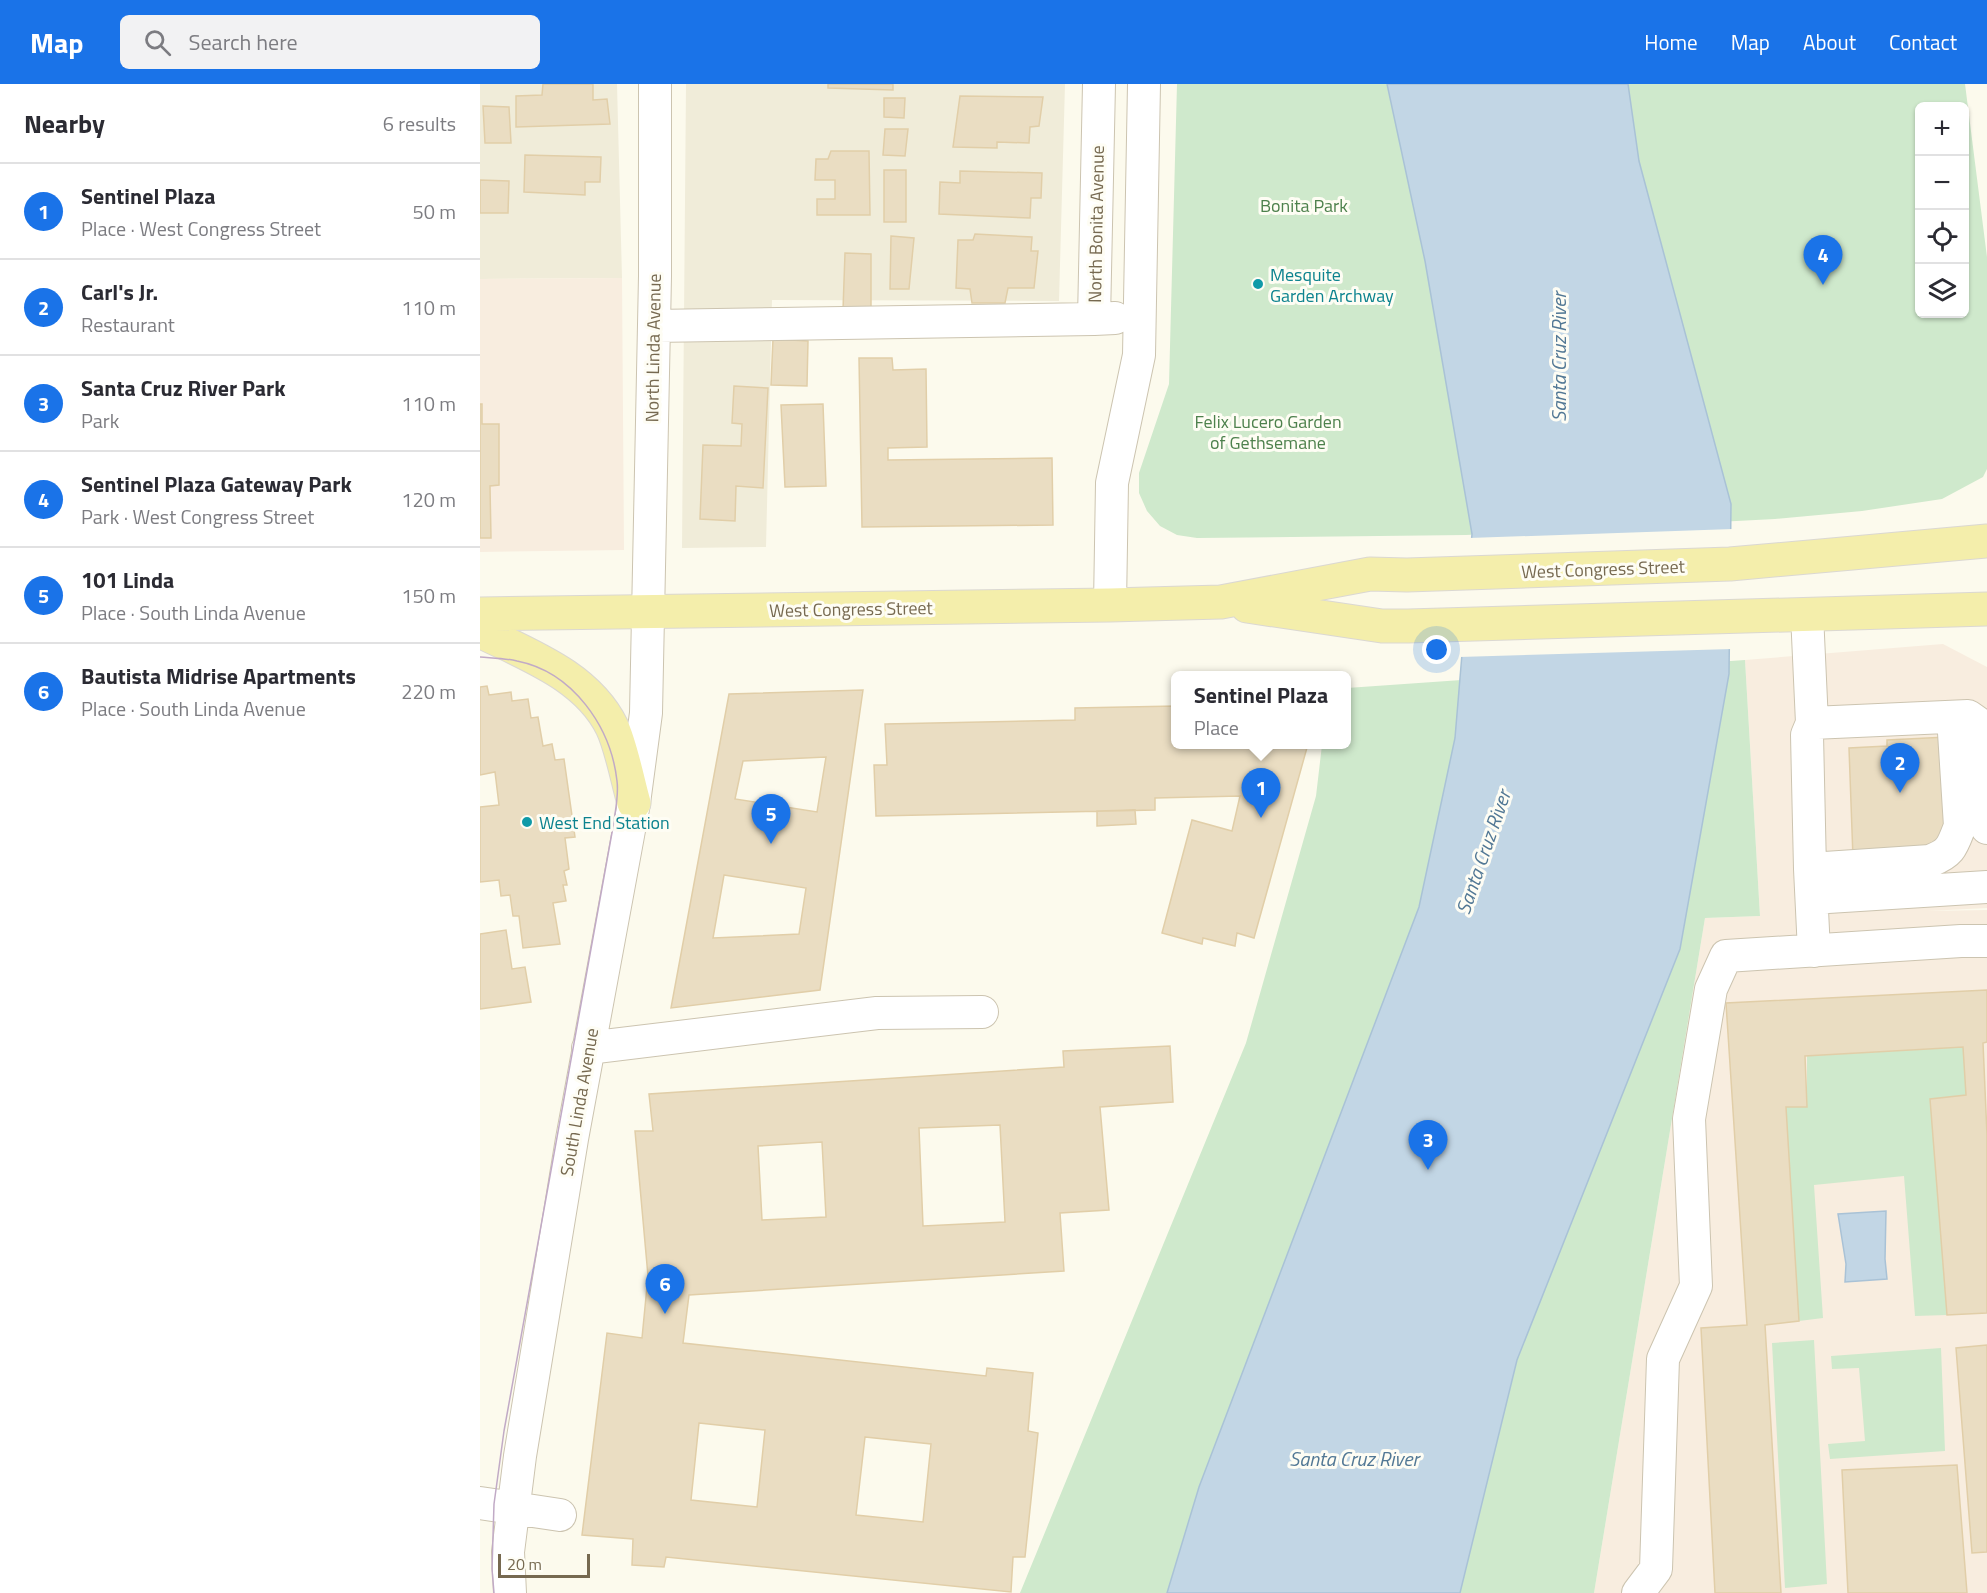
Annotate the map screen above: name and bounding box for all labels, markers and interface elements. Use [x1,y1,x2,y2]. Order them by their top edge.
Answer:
search box [120,15,540,69]
text: Map [30,21,84,64]
text: Search here [189,25,298,59]
icon: search [141,26,174,59]
text: Home [1644,26,1698,58]
text: Map [1731,26,1770,58]
text: About [1803,26,1856,58]
text: Contact [1889,26,1957,58]
map controls [1915,102,1969,318]
button: + [1915,102,1969,156]
text: Nearby [24,104,105,143]
text: 6 results [383,108,456,139]
street label: North Bonita Avenue [1081,145,1111,303]
button: − [1915,156,1969,210]
text: Sentinel Plaza [81,179,216,213]
park label: Bonita Park [1260,192,1348,219]
text: 1 [38,196,49,227]
text: 50 m [412,196,456,227]
button: locate [1915,210,1969,264]
text: Place · West Congress Street [81,213,321,244]
pin: 4 [1804,236,1842,285]
place label: Mesquite Garden Archway [1270,261,1394,309]
button: layers [1915,264,1969,318]
street label: North Linda Avenue [638,273,668,423]
text: Carl's Jr. [81,275,158,309]
marker: Mesquite Garden Archway [1251,277,1265,291]
water label: Santa Cruz River [1543,290,1574,422]
text: 2 [38,292,49,323]
text: 110 m [401,292,456,323]
text: Restaurant [81,309,175,340]
text: Santa Cruz River Park [81,371,286,405]
text: 3 [38,388,49,419]
text: 110 m [401,388,456,419]
text: Park [81,405,119,436]
park label: Felix Lucero Garden of Gethsemane [1194,408,1342,456]
text: Sentinel Plaza Gateway Park [81,467,352,501]
text: 4 [38,484,49,515]
text: 120 m [401,484,456,515]
text: Park · West Congress Street [81,501,314,532]
street label: West Congress Street [1521,553,1686,585]
text: 101 Linda [81,563,174,597]
text: 5 [38,580,49,611]
text: 150 m [401,580,456,611]
street label: West Congress Street [769,594,934,624]
text: Place · South Linda Avenue [81,597,306,628]
your location [1422,635,1451,664]
text: Bautista Midrise Apartments [81,659,356,693]
popup [1171,671,1351,749]
text: 6 [38,676,49,707]
text: 220 m [401,676,456,707]
text: Sentinel Plaza [1194,678,1328,712]
text: Place · South Linda Avenue [81,693,306,724]
text: Place [1194,712,1239,743]
pin: 2 [1880,744,1920,793]
pin: 1 [1242,768,1280,818]
water label: Santa Cruz River [1447,783,1520,918]
pin: 5 [752,794,790,844]
place label: West End Station [539,809,670,836]
marker: West End Station [520,815,534,829]
street label: South Linda Avenue [553,1026,605,1178]
pin: 3 [1408,1120,1448,1170]
pin: 6 [646,1264,684,1314]
water label: Santa Cruz River [1289,1443,1421,1474]
scale bar [498,1551,590,1578]
text: 20 m [507,1552,542,1576]

